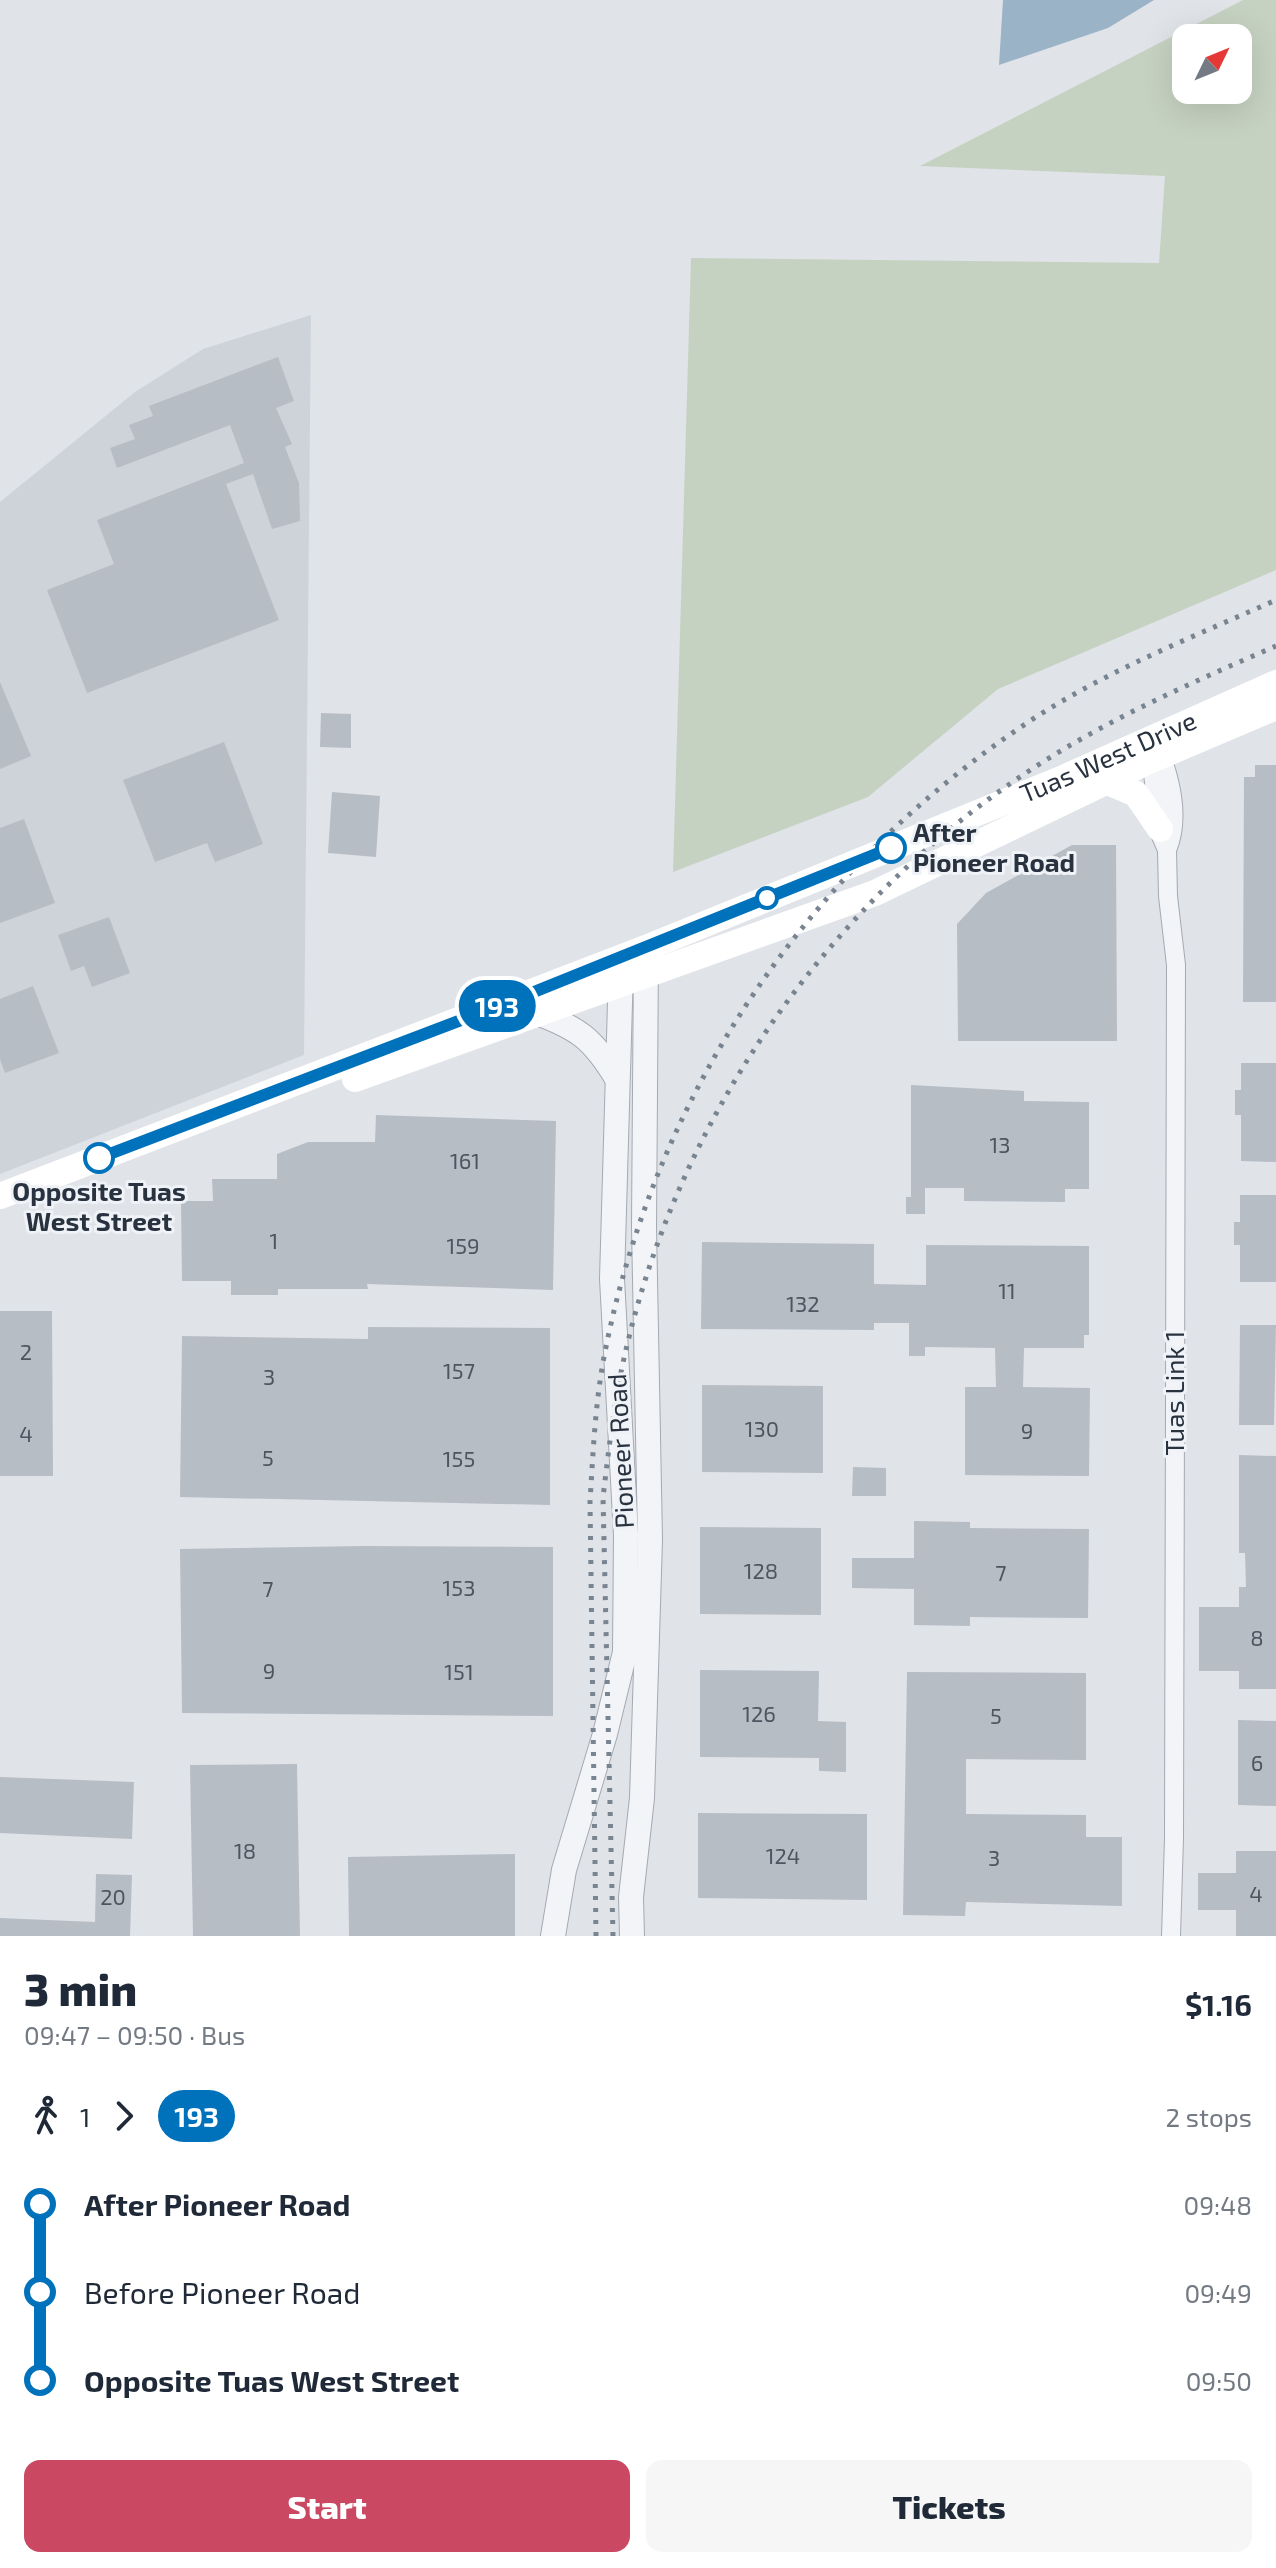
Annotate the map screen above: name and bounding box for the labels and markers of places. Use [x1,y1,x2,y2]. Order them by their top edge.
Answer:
place label: After Pioneer Road [913,816,1075,877]
marker: After Pioneer Road [876,833,906,863]
unlabelled marker [756,887,778,909]
marker: Opposite Tuas West Street [84,1143,114,1173]
place label: Opposite Tuas West Street [12,1175,186,1236]

